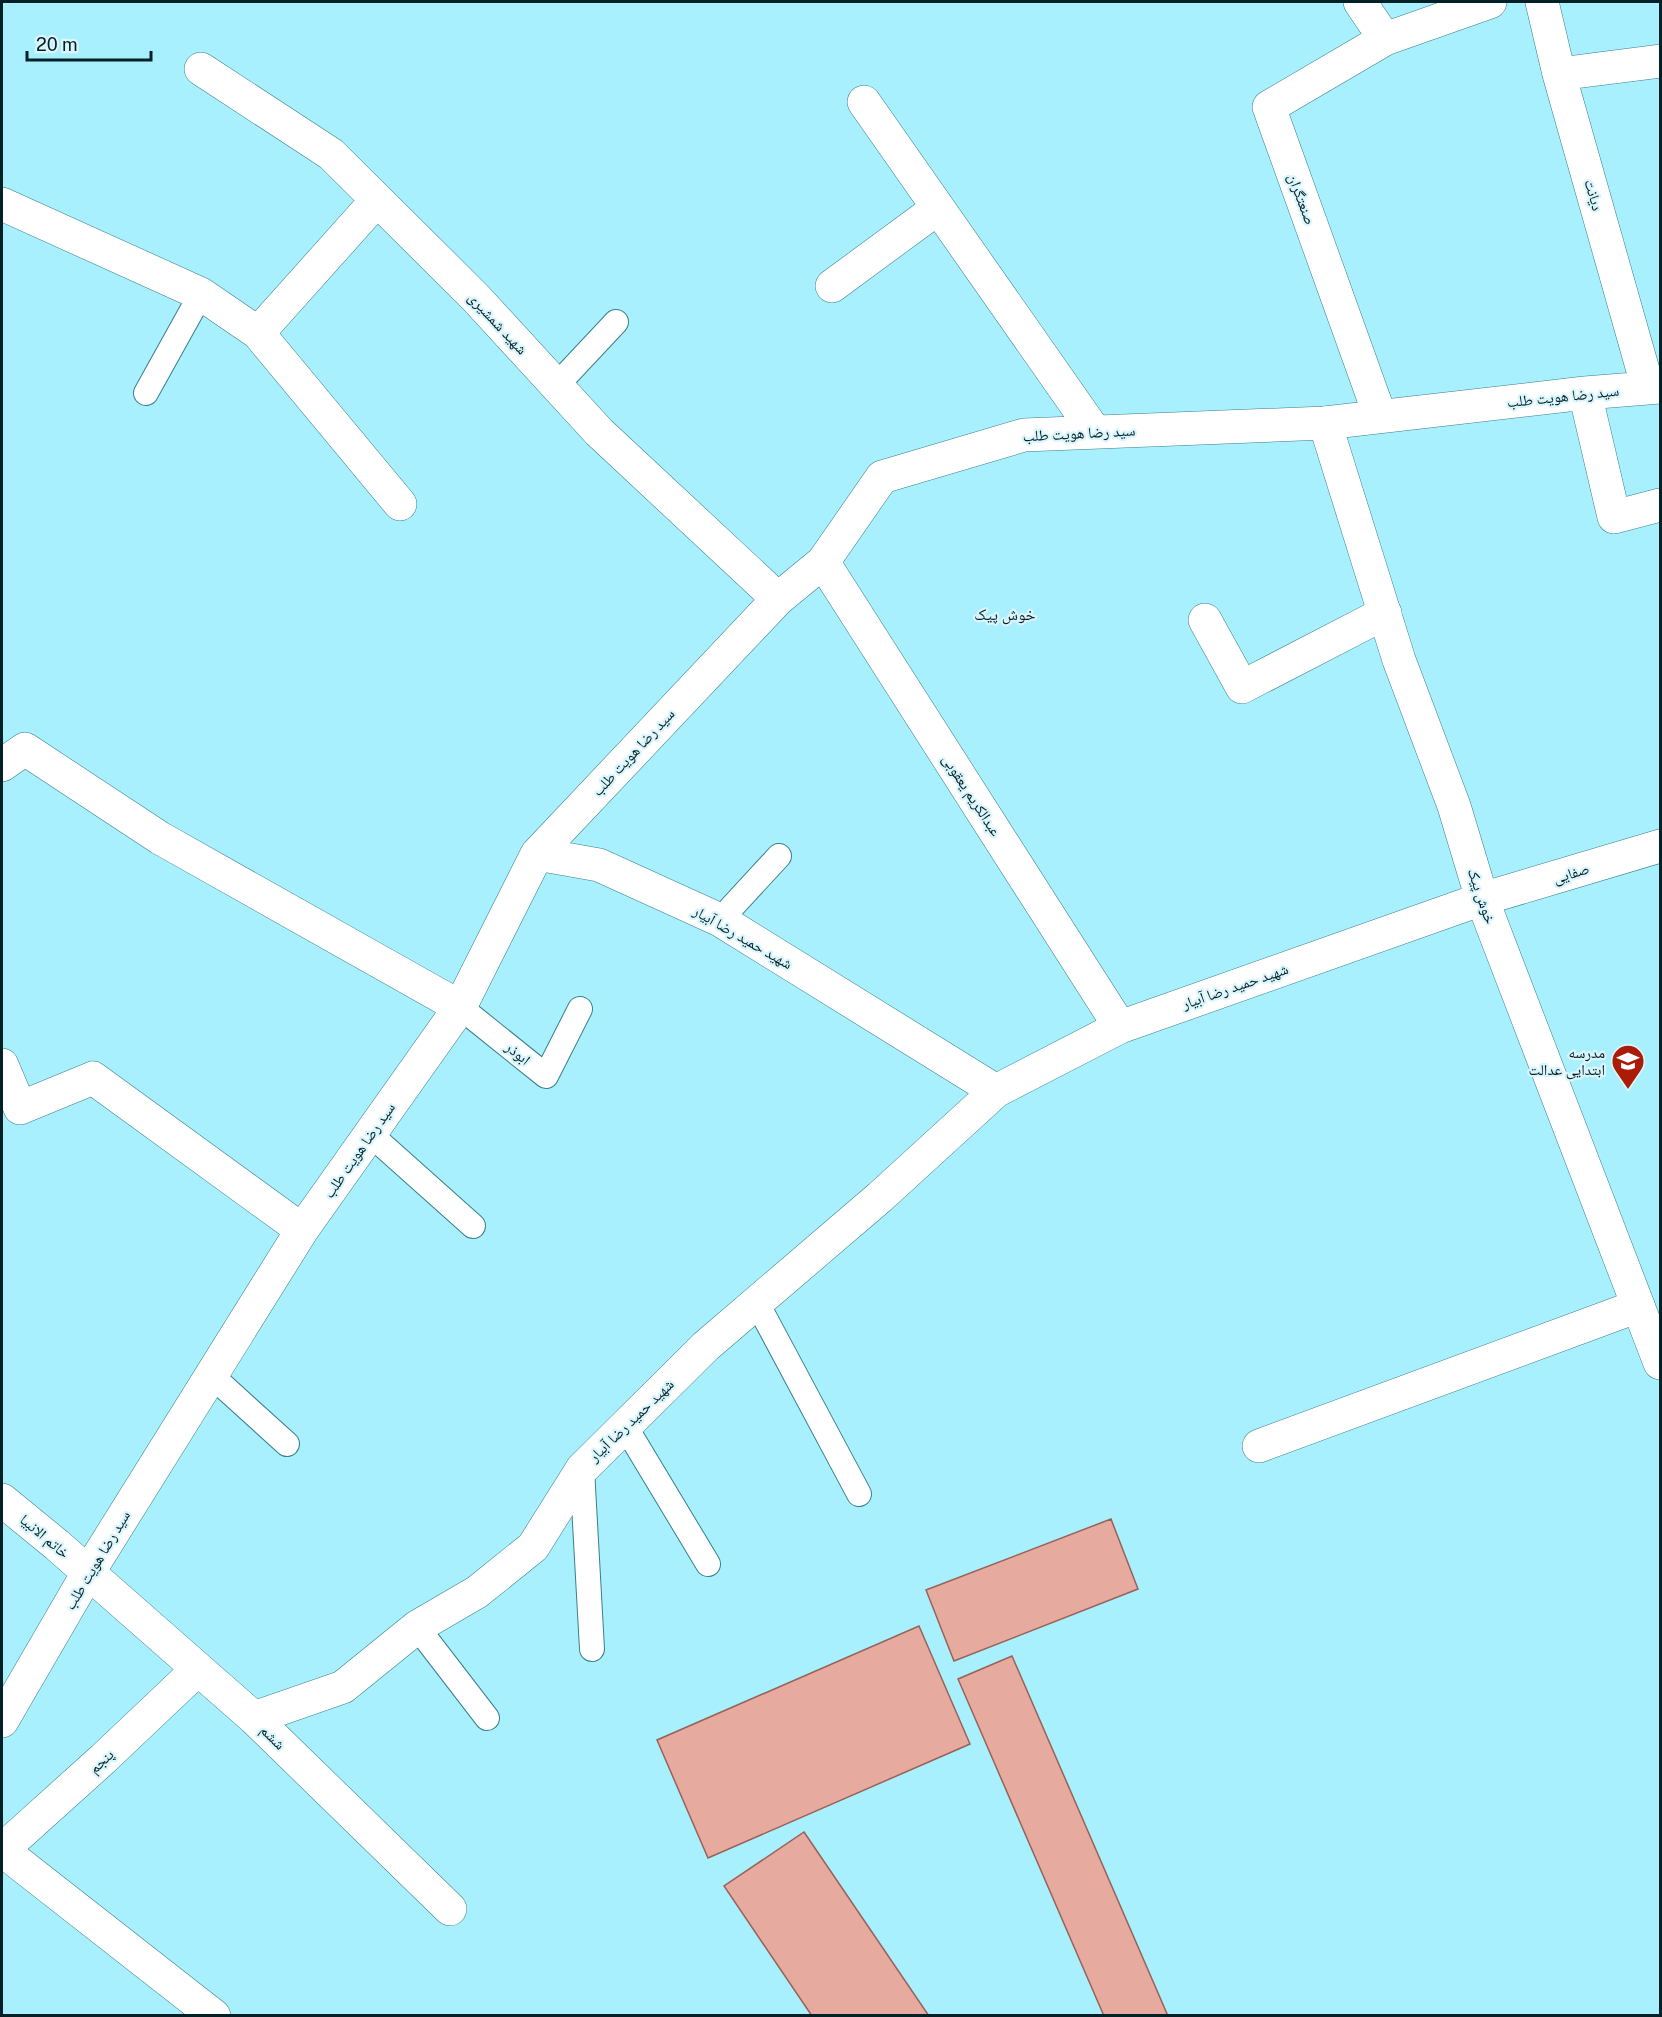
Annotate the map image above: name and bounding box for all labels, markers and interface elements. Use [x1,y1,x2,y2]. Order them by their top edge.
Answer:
scale bar [27,24,152,62]
text: 20 m [36,34,78,55]
street label: صنعتگران [1283,171,1319,228]
street label: دیانت [1581,178,1607,213]
street label: شهید شمشیری [464,289,531,359]
street label: سید رضا هویت طلب [1506,382,1620,411]
street label: سید رضا هویت طلب [1022,422,1136,445]
district label: خوش پیک [974,605,1036,625]
street label: سید رضا هویت طلب [588,705,678,800]
street label: عبدالکریم یعقوبی [938,751,1005,841]
street label: صفایی [1551,859,1592,888]
street label: خوش پیک [1463,866,1500,927]
street label: شهید حمید رضا آبیار [689,901,796,973]
street label: شهید حمید رضا آبیار [1179,960,1291,1013]
street label: ابوذر [501,1037,534,1069]
school or university icon: مدرسه ابتدایی عدالت [1610,1043,1646,1090]
place label: مدرسه ابتدایی عدالت [1528,1044,1605,1080]
street label: سید رضا هویت طلب [320,1099,399,1202]
street label: شهید حمید رضا آبیار [584,1375,678,1466]
street label: سید رضا هویت طلب [61,1507,134,1613]
street label: خاتم الانبیا [16,1510,73,1563]
street label: ششم [256,1721,289,1754]
street label: پنجم [85,1745,118,1778]

